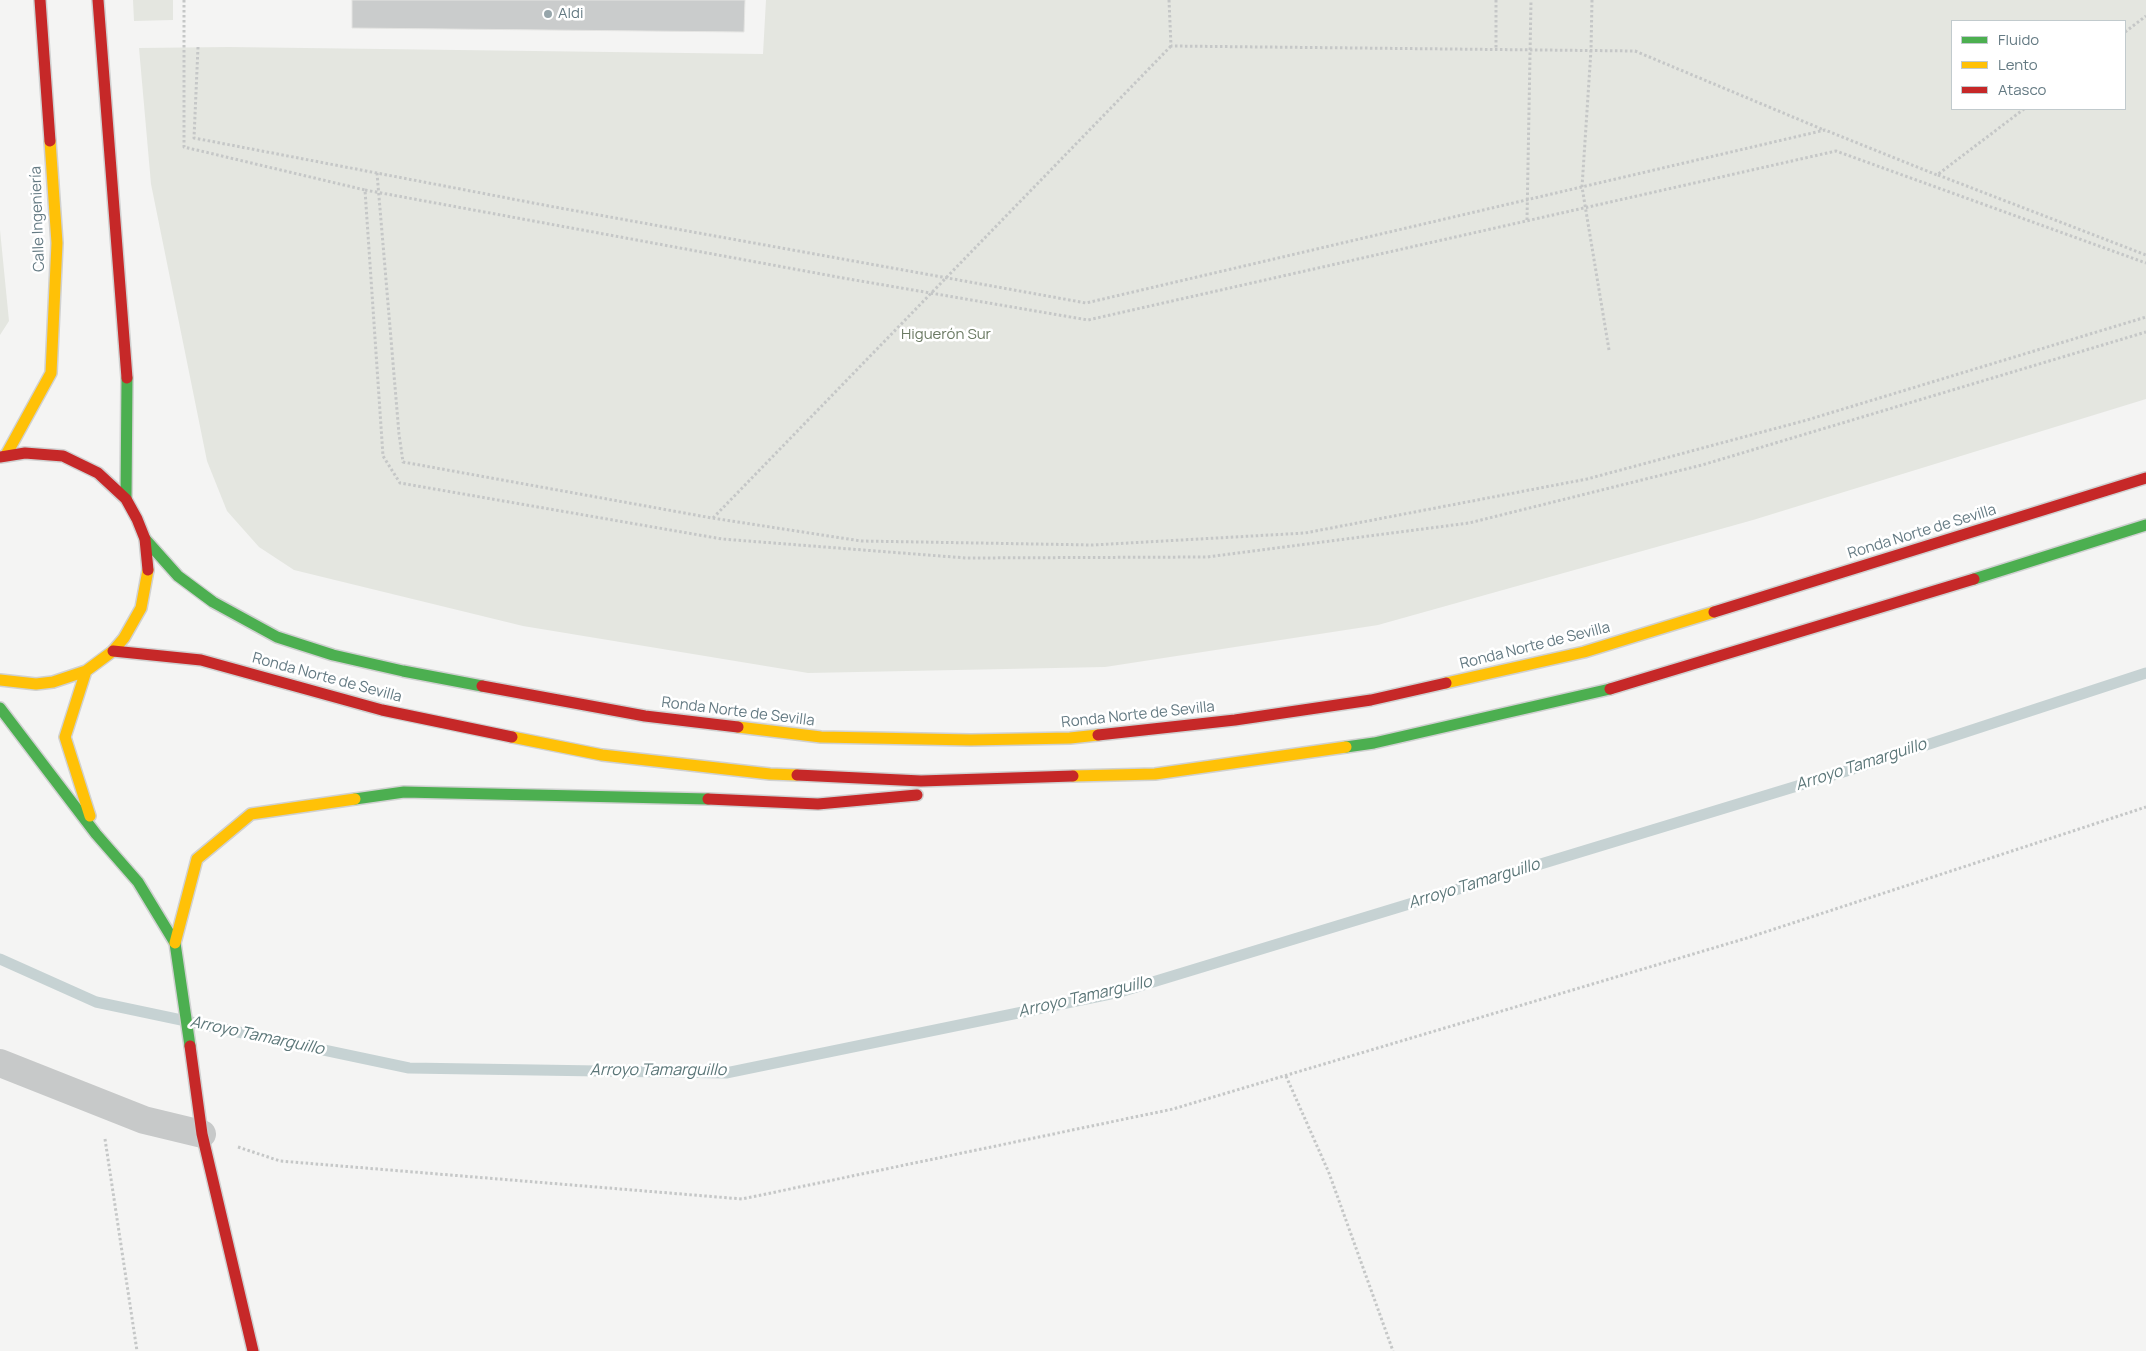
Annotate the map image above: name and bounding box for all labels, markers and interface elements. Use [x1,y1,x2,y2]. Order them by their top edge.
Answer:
place label: Aldi [558,5,583,23]
marker: Aldi [542,8,554,20]
legend [1951,20,2126,110]
text: Fluido [1998,29,2039,50]
text: Lento [1998,54,2038,75]
text: Atasco [1998,79,2046,100]
street label: Calle Ingeniería [27,166,49,272]
park label: Higuerón Sur [901,326,991,344]
street label: Ronda Norte de Sevilla [1846,501,1998,563]
street label: Ronda Norte de Sevilla [1458,619,1612,673]
street label: Ronda Norte de Sevilla [250,649,404,707]
street label: Ronda Norte de Sevilla [660,694,816,730]
street label: Ronda Norte de Sevilla [1060,698,1216,732]
water label: Arroyo Tamarguillo [1793,735,1929,795]
water label: Arroyo Tamarguillo [1406,855,1542,913]
water label: Arroyo Tamarguillo [1016,972,1154,1022]
water label: Arroyo Tamarguillo [188,1012,326,1060]
water label: Arroyo Tamarguillo [590,1061,726,1081]

